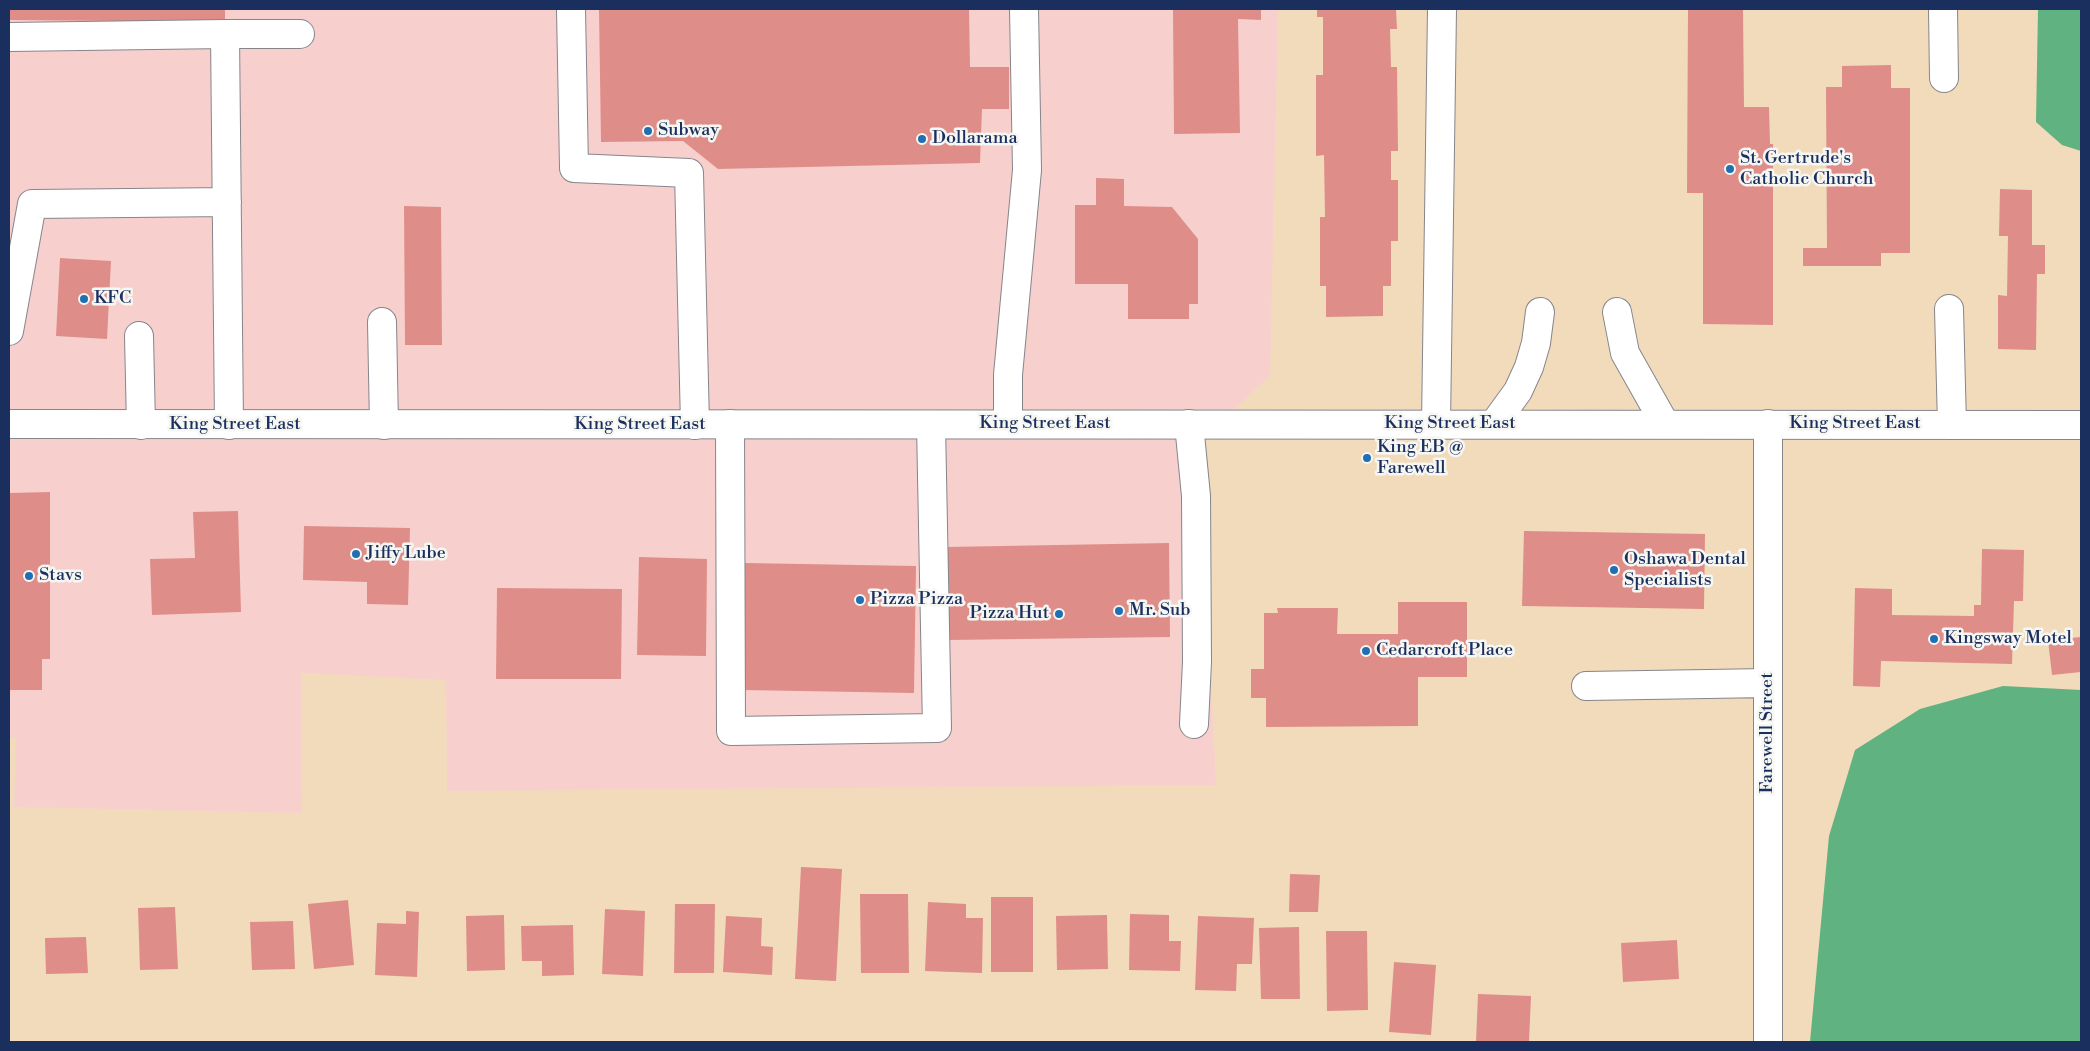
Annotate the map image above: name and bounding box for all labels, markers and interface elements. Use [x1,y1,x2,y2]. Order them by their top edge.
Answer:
place label: Subway [658,120,719,142]
marker: Subway [642,125,654,137]
place label: Dollarama [932,128,1018,150]
marker: Dollarama [916,133,928,145]
place label: St. Gertrude's Catholic Church [1740,148,1874,190]
marker: St. Gertrude's Catholic Church [1724,163,1736,175]
place label: KFC [94,288,131,310]
marker: KFC [78,293,90,305]
street label: King Street East [979,413,1111,435]
street label: King Street East [1384,413,1516,435]
street label: King Street East [1789,413,1921,435]
street label: King Street East [169,414,301,436]
street label: King Street East [574,414,706,436]
place label: King EB @ Farewell [1377,437,1464,479]
marker: King EB @ Farewell [1361,452,1373,464]
place label: Jiffy Lube [366,543,446,565]
marker: Jiffy Lube [350,548,362,560]
place label: Oshawa Dental Specialists [1624,549,1746,592]
marker: Oshawa Dental Specialists [1608,564,1620,576]
place label: Stavs [39,565,82,587]
marker: Stavs [23,570,35,582]
place label: Pizza Pizza [870,589,963,611]
marker: Pizza Pizza [854,594,866,606]
place label: Mr. Sub [1129,600,1191,622]
place label: Pizza Hut [970,603,1049,625]
marker: Mr. Sub [1113,605,1125,617]
marker: Pizza Hut [1053,608,1065,620]
place label: Kingsway Motel [1944,628,2072,650]
marker: Kingsway Motel [1928,633,1940,645]
place label: Cedarcroft Place [1376,640,1513,662]
marker: Cedarcroft Place [1360,645,1372,657]
street label: Farewell Street [1757,672,1779,794]

